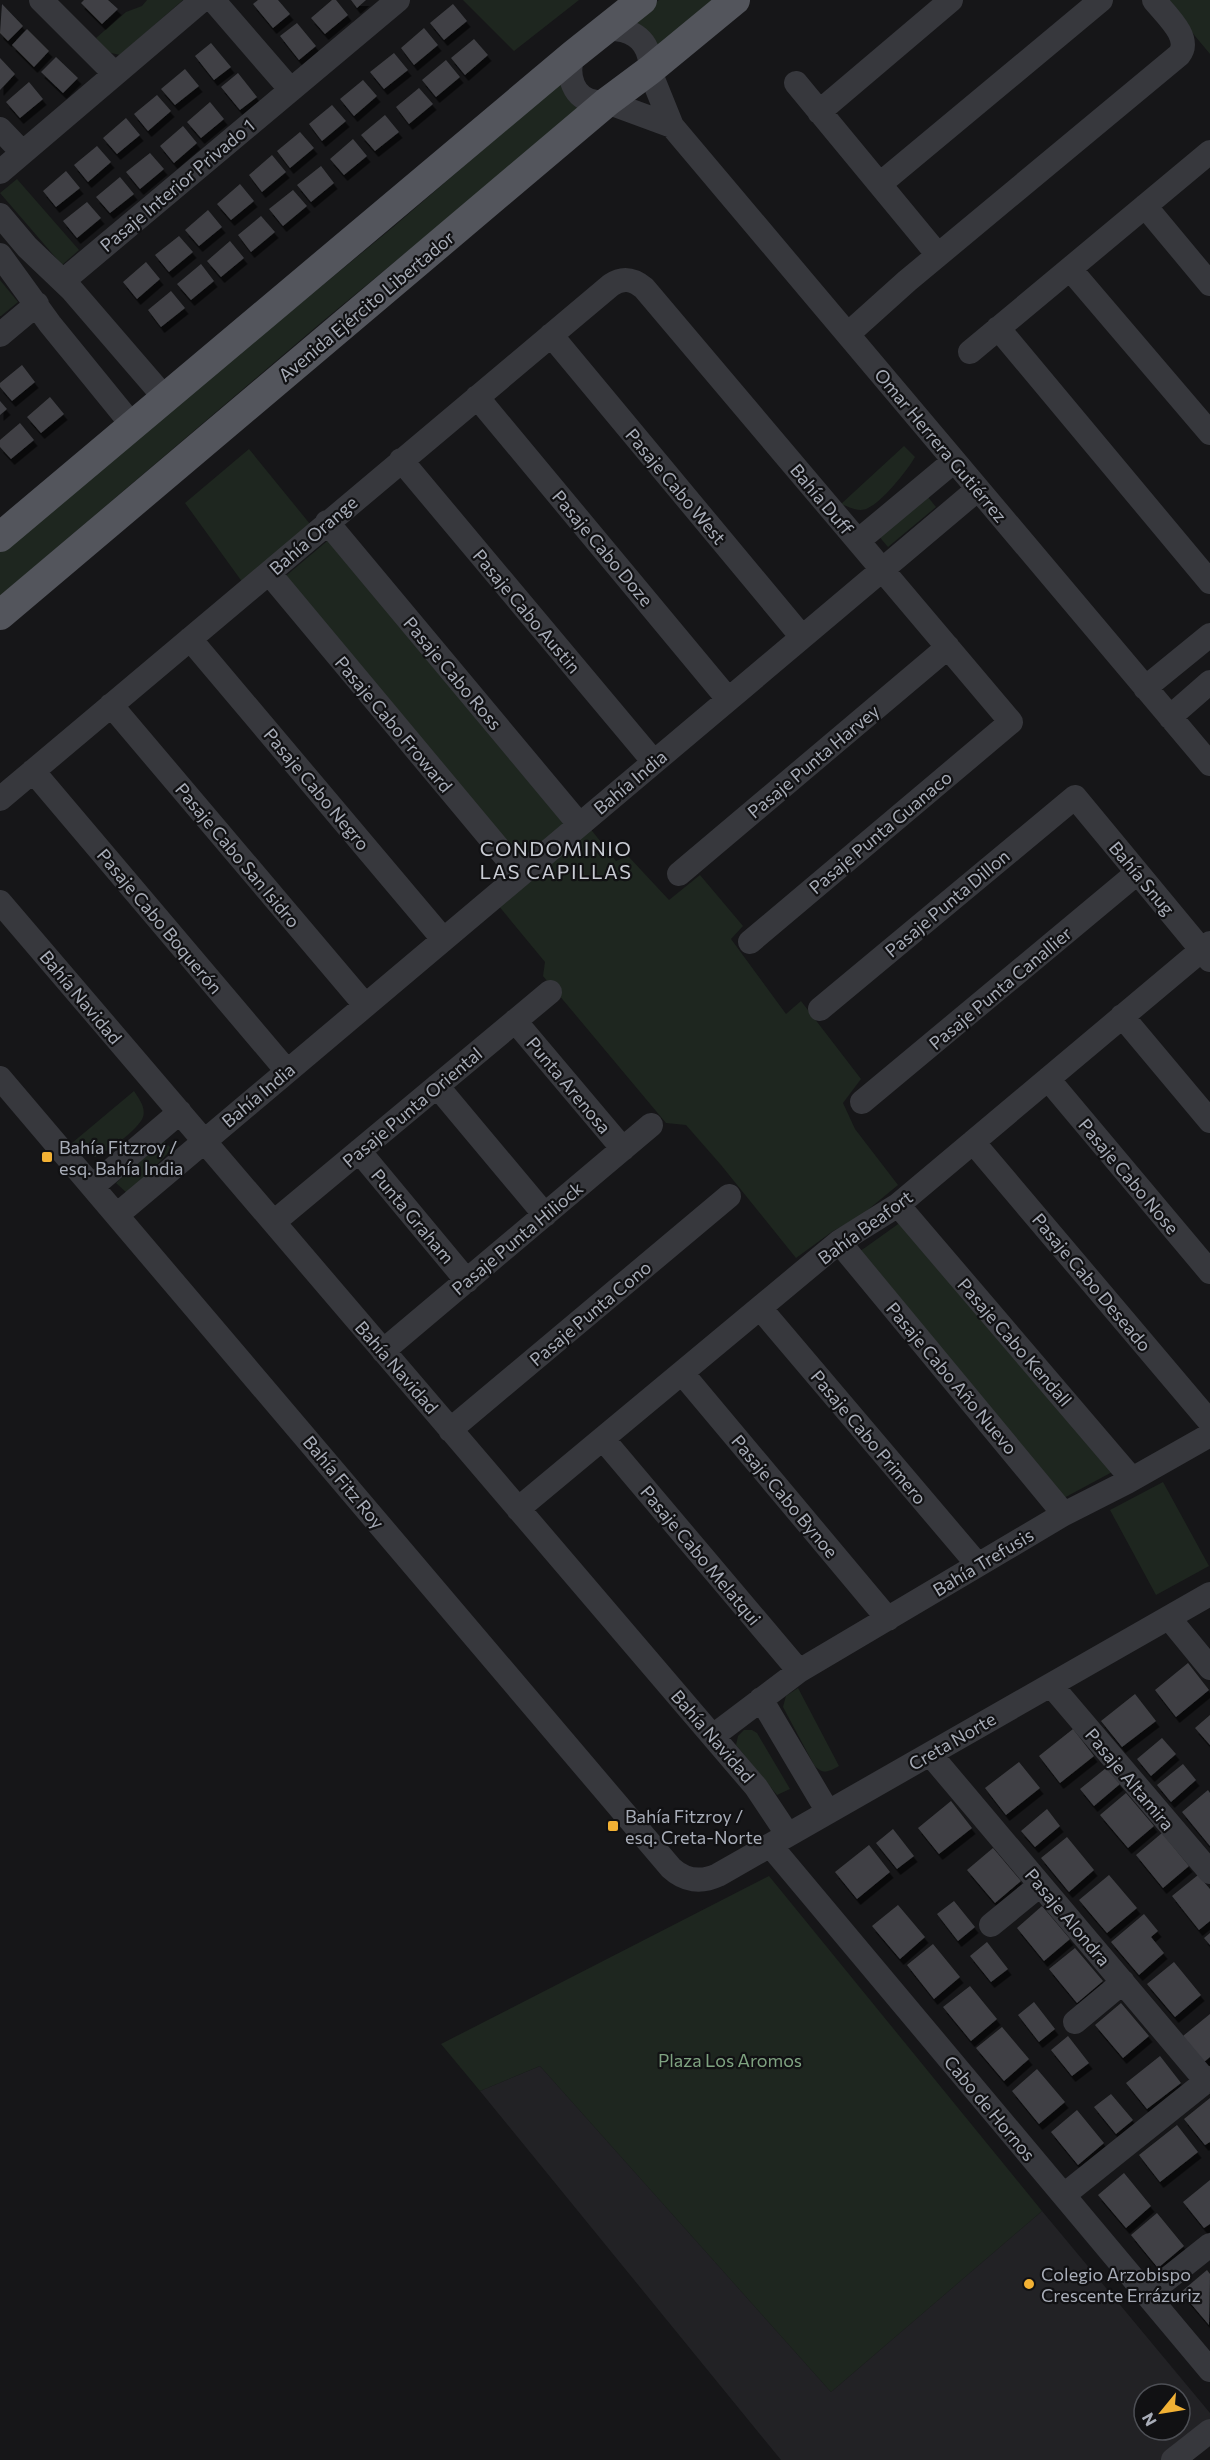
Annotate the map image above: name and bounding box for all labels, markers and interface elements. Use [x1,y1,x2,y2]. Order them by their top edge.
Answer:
street label: Pasaje Interior Privado 1 [95,114,259,256]
street label: Avenida Ejército Libertador [274,226,458,386]
street label: Omar Herrera Gutiérrez [870,364,1012,526]
street label: Pasaje Cabo West [621,424,731,548]
street label: Bahía Duff [786,459,858,539]
street label: Pasaje Cabo Doze [548,485,658,611]
street label: Bahía Orange [265,491,361,579]
street label: Pasaje Cabo Austin [469,544,585,678]
street label: Pasaje Cabo Ross [399,612,507,734]
street label: Pasaje Cabo Froward [331,652,457,796]
street label: Pasaje Punta Harvey [743,699,883,823]
street label: Pasaje Cabo Negro [259,723,375,855]
street label: Bahía India [589,745,671,819]
street label: Pasaje Punta Guanaco [804,766,956,898]
street label: Pasaje Cabo San Isidro [171,778,305,932]
district label: CONDOMINIO LAS CAPILLAS [480,836,632,883]
street label: Bahía Snug [1105,837,1179,920]
street label: Pasaje Cabo Boquerón [93,844,227,998]
street label: Pasaje Punta Dillon [880,844,1014,962]
street label: Pasaje Punta Canallier [924,922,1076,1054]
street label: Bahía Navidad [35,946,127,1048]
street label: Punta Arenosa [522,1032,616,1138]
street label: Pasaje Punta Oriental [338,1042,486,1172]
street label: Bahía India [217,1058,299,1132]
street label: Pasaje Cabo Nose [1074,1114,1184,1238]
place label: Bahía Fitzroy / esq. Bahía India [59,1136,184,1179]
marker: Bahía Fitzroy / esq. Bahía India [40,1150,54,1164]
street label: Punta Graham [367,1164,459,1268]
street label: Pasaje Punta Hiliock [447,1177,587,1299]
street label: Bahía Beafort [813,1185,917,1269]
street label: Pasaje Cabo Deseado [1028,1208,1156,1356]
street label: Pasaje Punta Cono [525,1256,655,1370]
street label: Pasaje Cabo Kendall [953,1273,1077,1411]
street label: Pasaje Cabo Año Nuevo [882,1297,1022,1459]
street label: Bahía Navidad [351,1316,443,1418]
street label: Pasaje Cabo Primero [806,1365,932,1509]
street label: Pasaje Cabo Bynoe [727,1430,843,1562]
street label: Bahía Fitz Roy [299,1431,389,1533]
street label: Pasaje Cabo Melatqui [636,1481,766,1629]
street label: Bahía Trefusis [929,1523,1037,1601]
street label: Bahía Navidad [667,1685,759,1787]
street label: Creta Norte [904,1707,1000,1775]
street label: Pasaje Altamira [1081,1724,1179,1834]
place label: Bahía Fitzroy / esq. Creta-Norte [625,1805,762,1848]
marker: Bahía Fitzroy / esq. Creta-Norte [606,1819,620,1833]
street label: Pasaje Alondra [1021,1864,1115,1970]
park label: Plaza Los Aromos [658,2049,802,2071]
street label: Cabo de Hornos [940,2051,1040,2165]
place label: Colegio Arzobispo Crescente Errázuriz [1041,2263,1201,2306]
marker: Colegio Arzobispo Crescente Errázuriz [1022,2277,1036,2291]
north arrow [1132,2382,1192,2442]
text: N [1137,2410,1160,2430]

